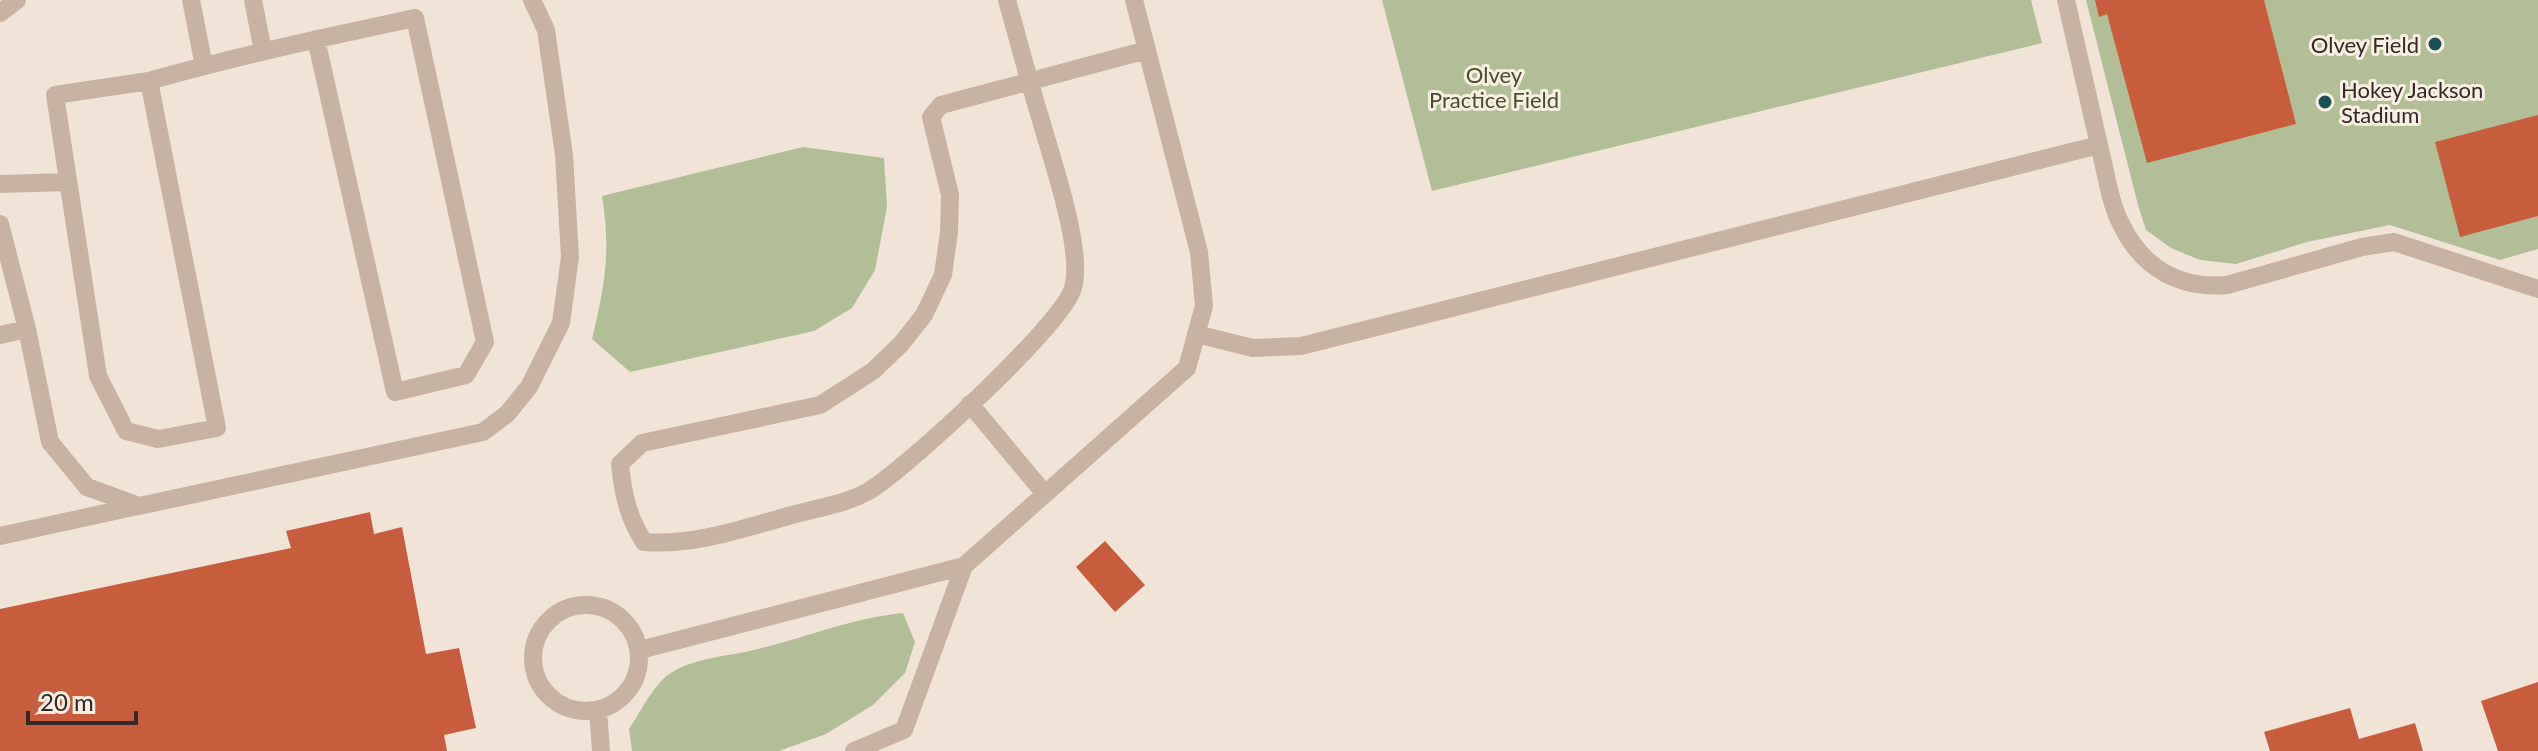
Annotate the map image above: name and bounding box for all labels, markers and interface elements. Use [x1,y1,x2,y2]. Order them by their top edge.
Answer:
place label: Olvey Field [2311,31,2419,58]
marker: Olvey Field [2426,35,2444,53]
park label: Olvey Practice Field [1429,61,1559,113]
place label: Hokey Jackson Stadium [2341,76,2483,128]
marker: Hokey Jackson Stadium [2316,93,2334,111]
scale bar [28,675,136,725]
text: 20 m [40,687,94,716]

